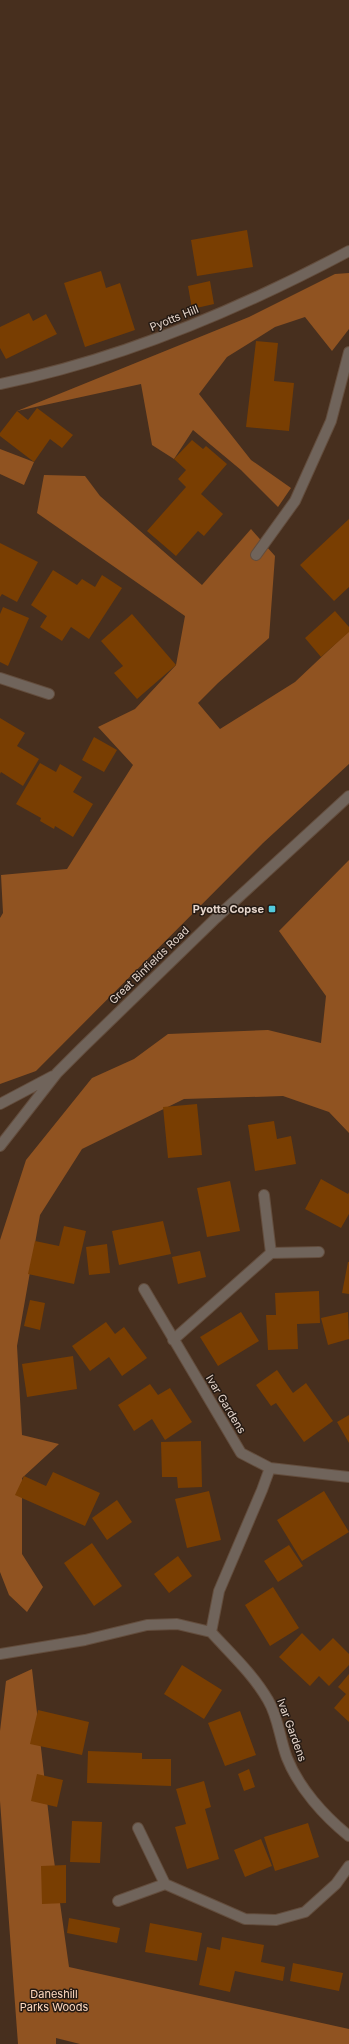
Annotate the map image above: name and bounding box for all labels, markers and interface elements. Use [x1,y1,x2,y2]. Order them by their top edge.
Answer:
street label: Pyotts Hill [148,302,200,334]
place label: Pyotts Copse [193,902,264,916]
marker: Pyotts Copse [267,904,277,914]
street label: Great Binfields Road [106,923,192,1007]
street label: Ivar Gardens [203,1372,249,1436]
street label: Ivar Gardens [274,1696,310,1764]
park label: Daneshill Parks Woods [20,1987,88,2014]

